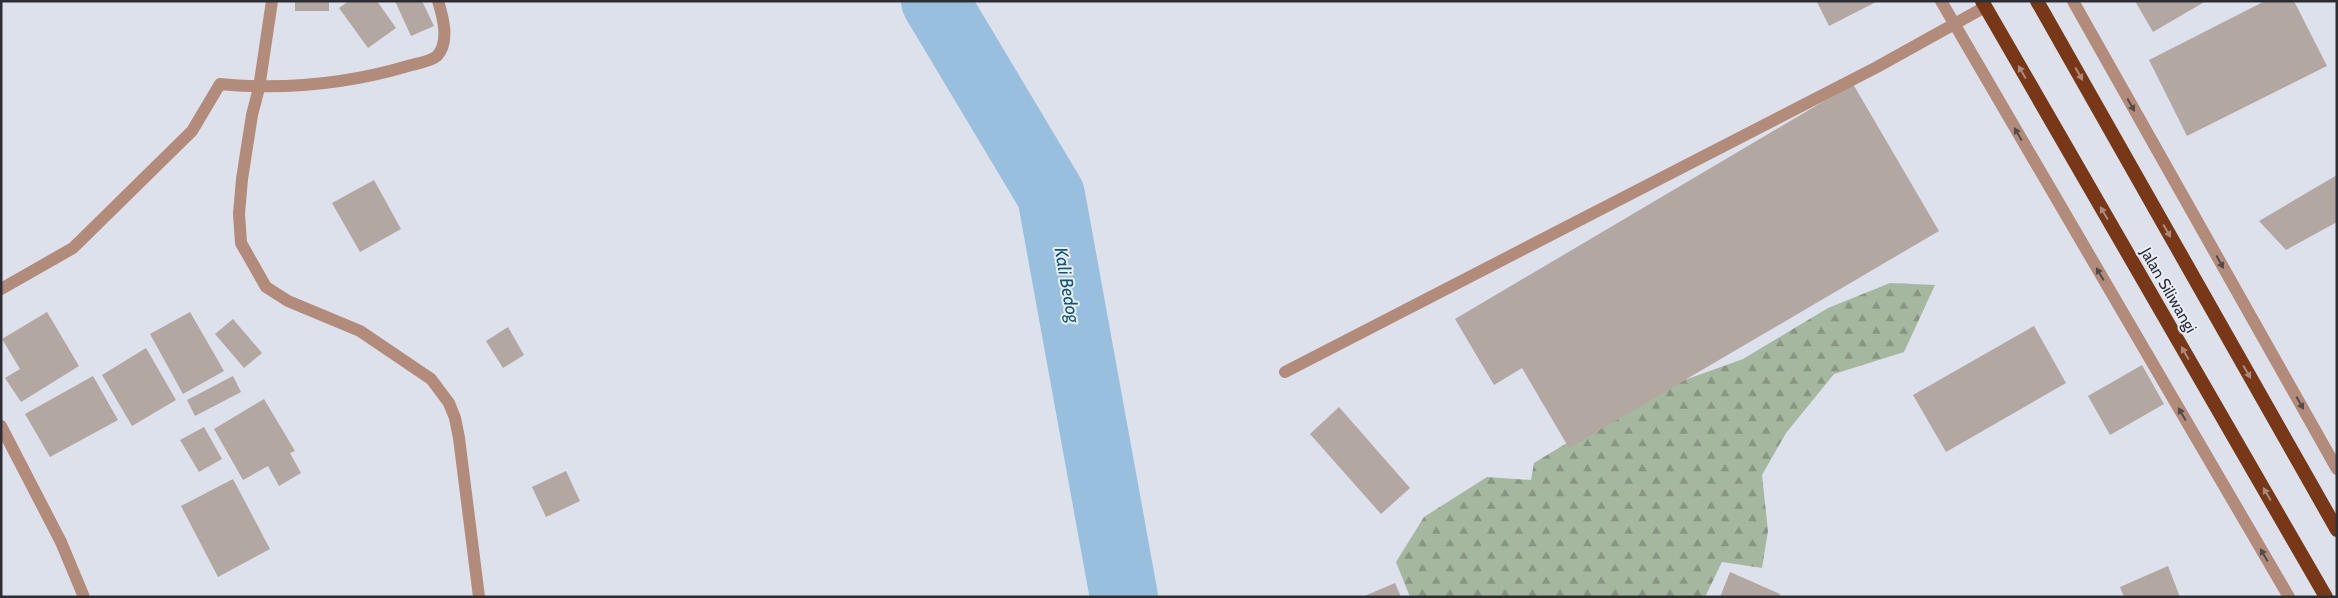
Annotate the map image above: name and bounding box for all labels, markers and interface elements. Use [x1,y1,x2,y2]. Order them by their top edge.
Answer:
one-way arrow [2018,65,2027,79]
one-way arrow [2074,68,2083,81]
one-way arrow [2127,98,2136,111]
one-way arrow [2014,127,2023,140]
one-way arrow [2099,206,2108,219]
one-way arrow [2163,224,2172,237]
street label: Jalan Siliwangi [2136,243,2201,336]
water label: Kali Bedog [1050,245,1085,325]
one-way arrow [2215,255,2224,268]
one-way arrow [2096,268,2105,281]
one-way arrow [2181,347,2190,360]
one-way arrow [2243,366,2252,379]
one-way arrow [2295,397,2304,410]
one-way arrow [2178,408,2187,421]
one-way arrow [2262,487,2271,501]
one-way arrow [2260,548,2269,561]

